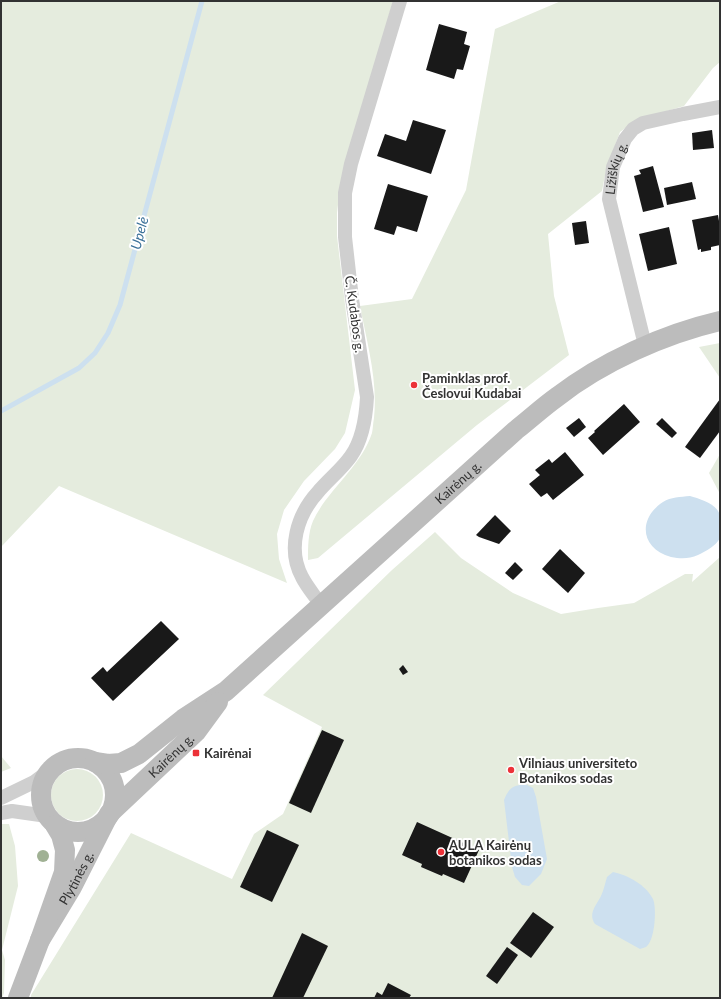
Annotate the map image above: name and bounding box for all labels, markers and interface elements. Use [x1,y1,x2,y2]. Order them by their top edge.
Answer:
street label: Ližiškių g. [602,139,631,196]
water label: Upelė [126,214,152,251]
street label: Č. Kudabos g. [342,274,368,354]
place label: Paminklas prof. Česlovui Kudabai [422,370,521,401]
marker: Paminklas prof. Česlovui Kudabai [409,380,419,390]
street label: Kairėnų g. [431,457,485,507]
street label: Kairėnų g. [145,730,197,781]
place label: Kairėnai [204,745,252,761]
marker: Kairėnai [191,748,201,758]
place label: Vilniaus universiteto Botanikos sodas [518,755,638,786]
marker: Vilniaus universiteto Botanikos sodas [506,765,516,775]
place label: AULA Kairėnų botanikos sodas [448,837,542,868]
marker: AULA Kairėnų botanikos sodas [436,847,446,857]
street label: Plytinės g. [55,848,97,908]

